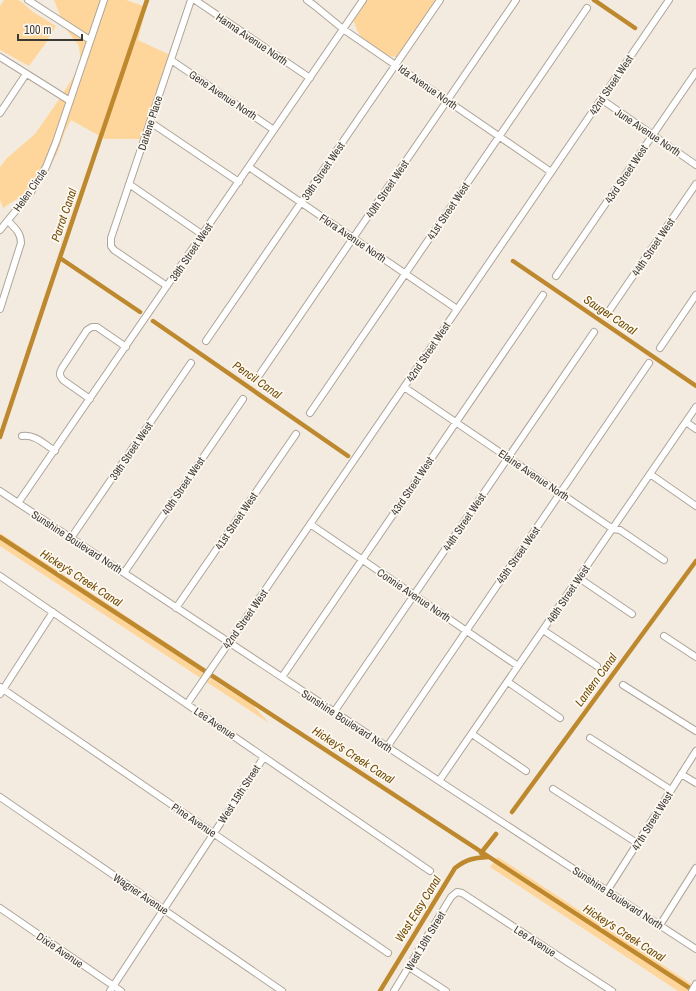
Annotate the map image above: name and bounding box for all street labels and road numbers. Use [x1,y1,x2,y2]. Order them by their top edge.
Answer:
street label: Hanna Avenue North [213,10,291,68]
street label: 42nd Street West [586,52,637,118]
street label: Ida Avenue North [395,61,461,113]
street label: Gene Avenue North [186,67,260,123]
street label: Darlene Place [135,94,165,152]
street label: June Avenue North [612,105,684,159]
street label: 39th Street West [298,139,348,203]
street label: 43rd Street West [601,142,651,206]
street label: 40th Street West [362,157,412,221]
street label: Helen Circle [10,166,50,214]
street label: 41st Street West [424,179,473,242]
street label: Flora Avenue North [317,211,389,265]
street label: 44th Street West [628,215,678,279]
street label: 38th Street West [166,220,216,284]
street label: 42nd Street West [403,319,454,385]
street label: 39th Street West [106,419,156,483]
street label: Elaine Avenue North [496,446,572,504]
street label: 40th Street West [158,454,208,518]
street label: 43rd Street West [387,454,437,518]
street label: 41st Street West [212,489,261,552]
street label: 44th Street West [439,490,489,554]
street label: Sunshine Boulevard North [29,507,125,577]
street label: 45th Street West [493,523,543,586]
street label: 46th Street West [543,562,593,626]
street label: Connie Avenue North [374,565,454,625]
street label: 42nd Street West [219,586,271,651]
street label: Sunshine Boulevard North [299,686,395,756]
street label: Lee Avenue [191,704,239,742]
street label: West 15th Street [215,762,263,826]
street label: 47th Street West [628,788,676,853]
street label: Pine Avenue [169,800,219,840]
street label: Sunshine Boulevard North [570,863,666,933]
street label: Wagner Avenue [111,870,171,918]
street label: West 16th Street [402,908,449,973]
street label: Lee Avenue [511,922,559,960]
street label: Dixie Avenue [34,929,86,971]

